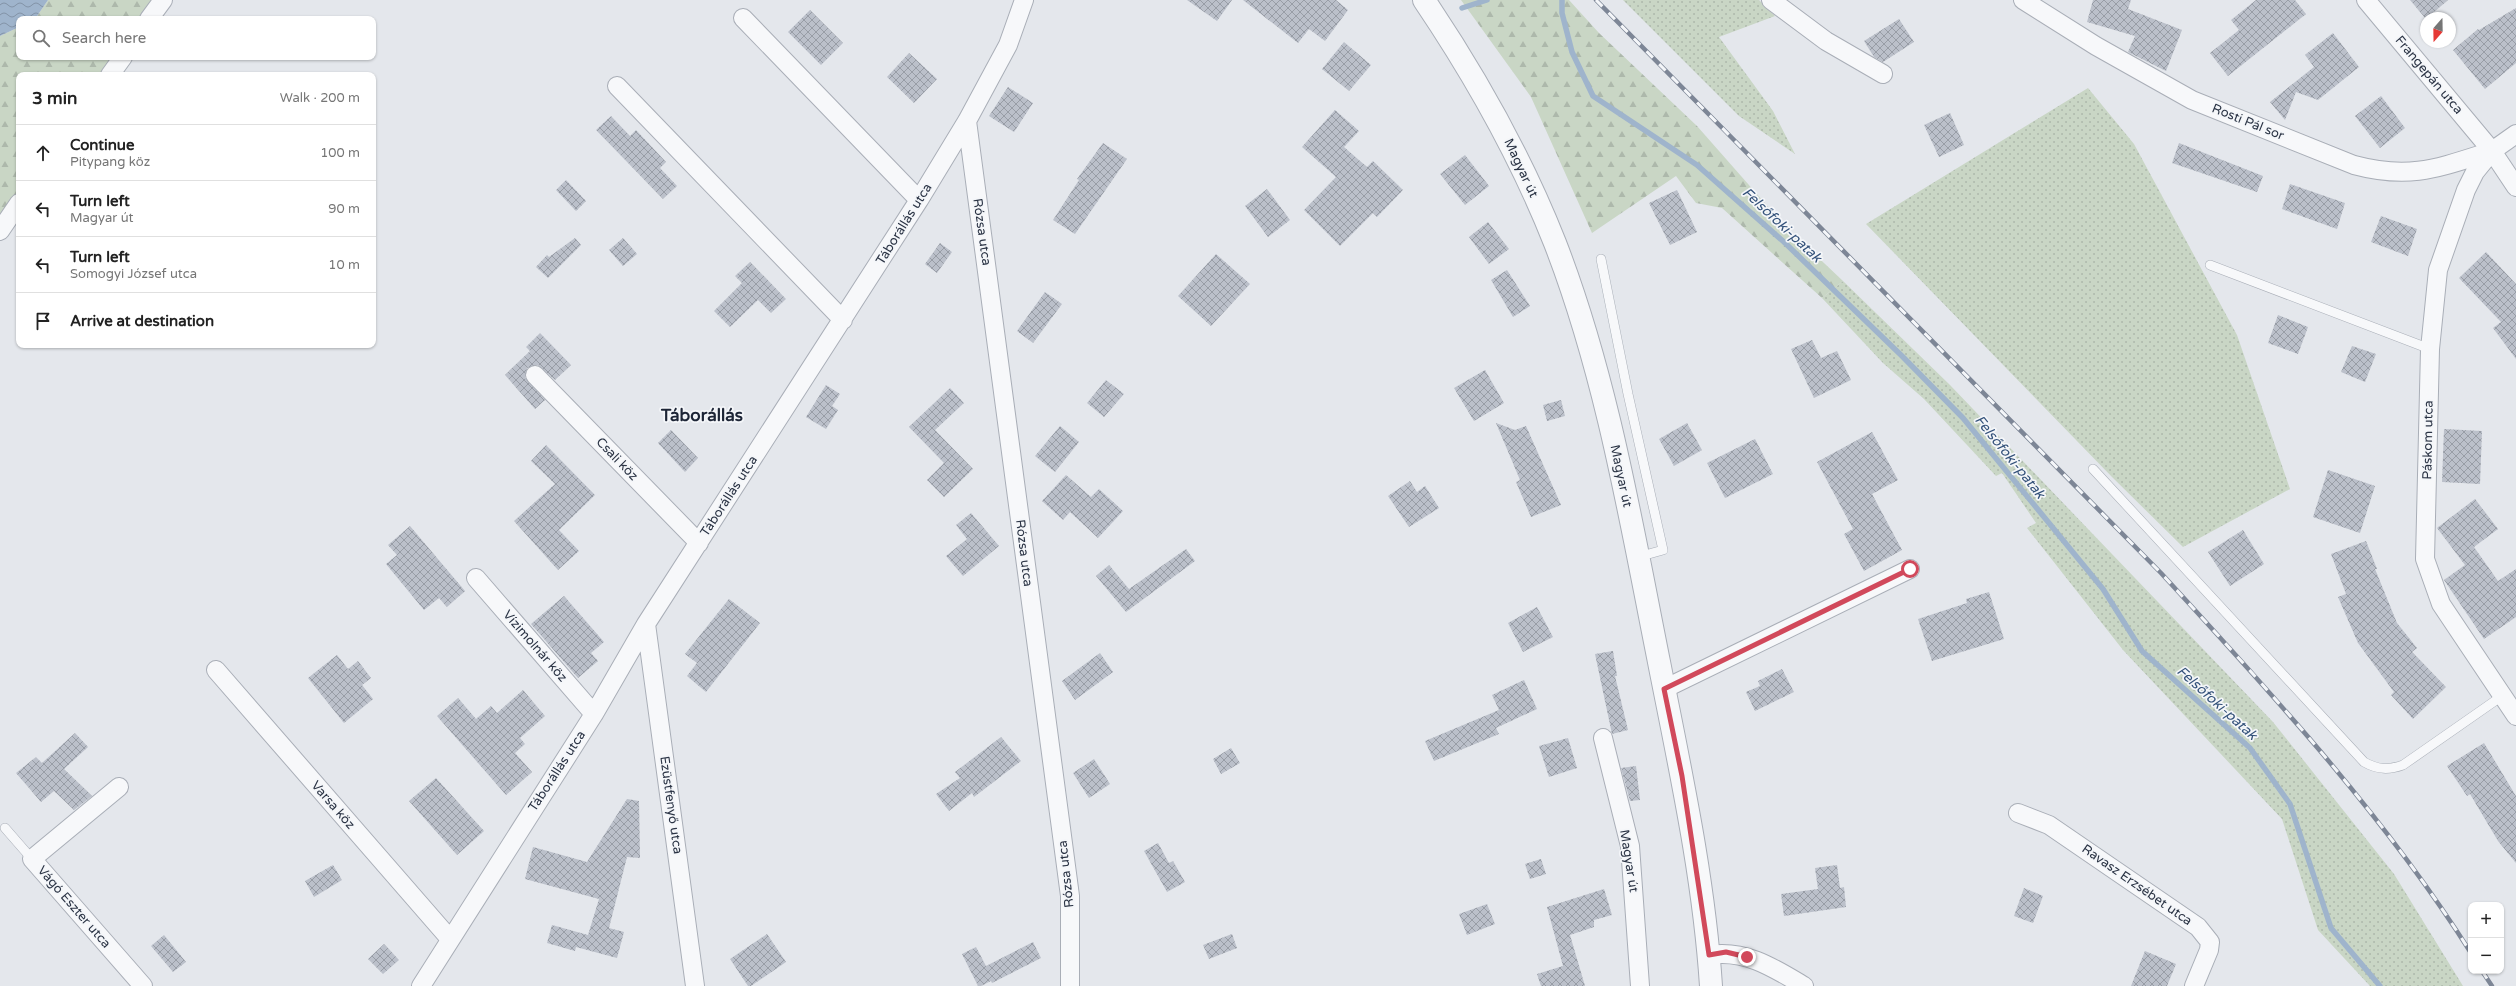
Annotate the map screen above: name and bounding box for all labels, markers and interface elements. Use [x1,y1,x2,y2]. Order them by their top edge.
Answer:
north arrow [2420,12,2456,48]
search box [16,16,376,60]
icon: search [30,27,52,49]
text: Search here [62,29,146,47]
street label: Frangepán utca [2392,33,2466,117]
text: 3 min [32,88,77,109]
text: Walk · 200 m [280,90,360,106]
street label: Rosti Pál sor [2210,100,2286,144]
text: Continue [70,136,134,154]
street label: Magyar út [1500,136,1542,200]
icon: ahead [32,142,54,164]
text: 100 m [320,145,360,161]
text: Pitypang köz [70,154,150,170]
street label: Táborállás utca [873,180,935,268]
water label: Felsőfoki-patak [1739,184,1826,267]
text: Turn left [70,192,130,210]
street label: Rózsa utca [969,197,995,267]
icon: left [32,198,54,220]
text: 90 m [328,201,360,217]
text: Magyar út [70,210,134,226]
text: Turn left [70,248,130,266]
icon: left [32,254,54,276]
text: 10 m [328,257,360,273]
text: Somogyi József utca [70,266,197,282]
icon: arrive [32,310,54,332]
text: Arrive at destination [70,312,214,330]
street label: Páskom utca [2419,400,2437,480]
district label: Táborállás [660,405,743,426]
water label: Felsőfoki-patak [1971,412,2050,503]
street label: Csali köz [593,434,641,484]
street label: Magyar út [1607,443,1635,509]
street label: Táborállás utca [697,453,761,539]
street label: Rózsa utca [1012,518,1036,588]
route start [1901,560,1919,578]
street label: Vízimolnár köz [499,607,571,685]
water label: Felsőfoki-patak [2173,662,2262,744]
street label: Táborállás utca [525,728,589,814]
street label: Ezüstfenyő utca [656,755,686,855]
street label: Varsa köz [308,778,358,832]
street label: Magyar út [1616,828,1642,894]
street label: Rózsa utca [1055,840,1077,908]
street label: Ravasz Erzsébet utca [2079,841,2195,929]
street label: Vágó Eszter utca [34,863,114,951]
map controls [2468,902,2504,974]
button: + [2468,902,2504,938]
button: − [2468,938,2504,974]
route end [1738,948,1756,966]

